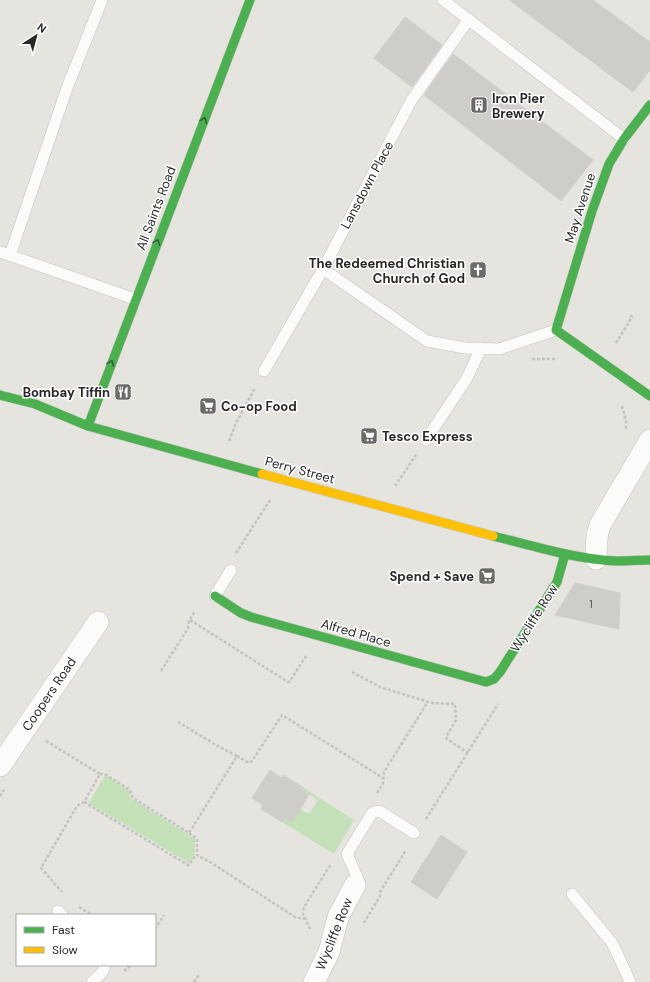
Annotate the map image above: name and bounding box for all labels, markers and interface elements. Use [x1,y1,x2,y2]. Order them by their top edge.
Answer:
north arrow [16,16,56,56]
text: N [35,20,49,36]
place label: Iron Pier Brewery [492,90,545,122]
building icon: Iron Pier Brewery [469,95,489,115]
one-way arrow [199,117,207,124]
street label: Lansdown Place [337,138,397,232]
street label: All Saints Road [132,164,180,252]
street label: May Avenue [561,171,599,245]
one-way arrow [153,238,161,245]
place label: The Redeemed Christian Church of God [309,255,465,287]
church icon: The Redeemed Christian Church of God [468,260,488,280]
one-way arrow [106,360,115,367]
restaurant icon: Bombay Tiffin [113,382,133,402]
place label: Bombay Tiffin [23,384,110,401]
supermarket icon: Co-op Food [198,396,218,416]
place label: Co-op Food [221,398,297,415]
supermarket icon: Tesco Express [359,426,379,446]
place label: Tesco Express [382,428,473,445]
street label: Perry Street [263,453,337,487]
supermarket icon: Spend + Save [477,566,497,586]
place label: Spend + Save [389,568,474,585]
street label: Wycliffe Row [506,581,562,655]
house number: 1 [589,597,593,611]
street label: Alfred Place [319,615,393,651]
street label: Coopers Road [18,654,80,734]
street label: Wycliffe Row [312,895,356,973]
legend [16,914,156,966]
text: Fast [52,922,75,938]
text: Slow [52,942,78,958]

